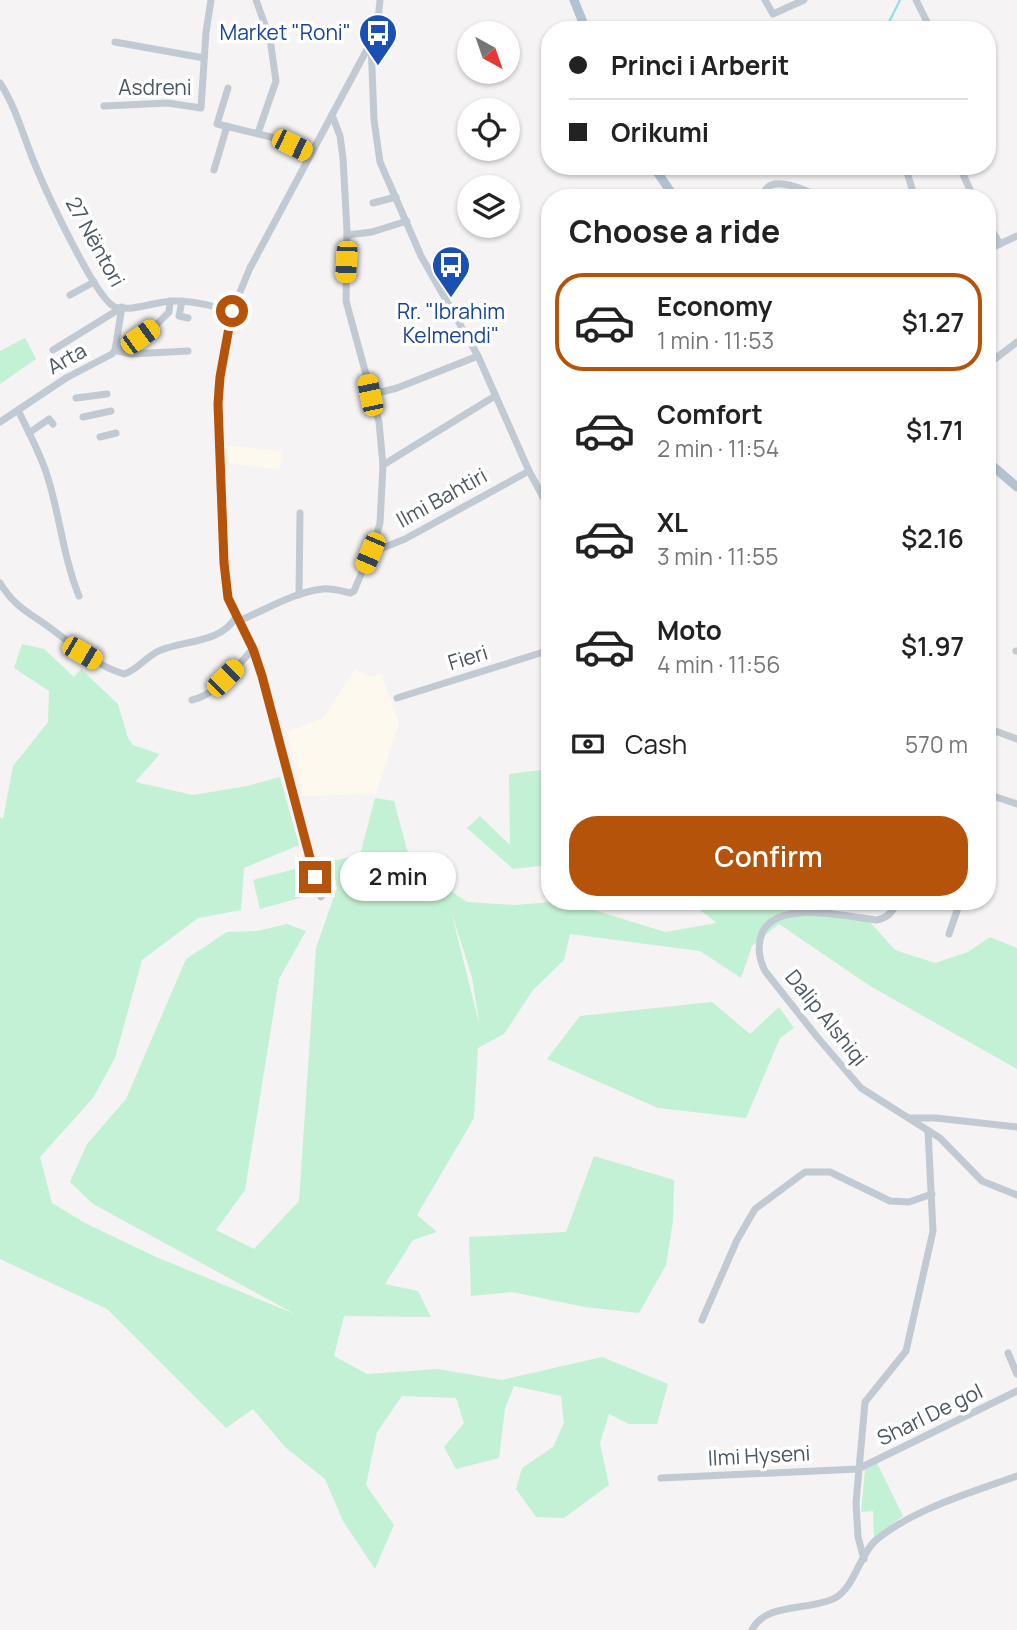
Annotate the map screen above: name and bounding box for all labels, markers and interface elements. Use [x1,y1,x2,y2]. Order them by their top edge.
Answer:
bus stop icon: Market "Roni" [357,12,399,67]
place label: Market "Roni" [220,18,351,46]
north arrow [457,21,520,84]
map controls [457,21,520,238]
text: Princi i Arberit [611,47,789,83]
street label: Asdreni [118,73,192,101]
button: locate [457,98,520,161]
text: Orikumi [611,114,709,150]
car [269,126,316,164]
button: layers [457,175,520,238]
street label: 27 Nëntori [60,192,132,291]
text: Choose a ride [569,209,780,253]
car [335,240,358,284]
bus stop icon: Rr. "Ibrahim Kelmendi" [430,244,472,299]
text: Economy [657,288,772,324]
icon: car [573,291,636,354]
route start [216,295,248,327]
place label: Rr. "Ibrahim Kelmendi" [397,297,505,349]
text: $1.27 [902,304,964,340]
car [117,316,164,358]
text: 1 min · 11:53 [657,324,774,356]
street label: Arta [42,336,91,380]
car [356,372,385,418]
text: Comfort [657,396,763,432]
icon: car [573,399,636,462]
text: $1.71 [906,412,964,448]
text: 2 min · 11:54 [657,432,779,464]
street label: Ilmi Bahtiri [391,461,492,533]
text: XL [657,504,688,540]
icon: car [573,507,636,570]
text: $2.16 [901,520,964,556]
car [353,530,388,576]
text: 3 min · 11:55 [657,540,779,572]
text: Moto [657,612,722,648]
icon: car [573,615,636,678]
text: $1.97 [901,628,964,664]
car [59,633,106,673]
street label: Fieri [444,638,491,676]
text: 4 min · 11:56 [657,648,780,680]
car [203,656,248,700]
icon: cash [569,725,607,763]
text: Cash [625,726,687,762]
text: 570 m [905,728,968,760]
button: Confirm [569,816,968,896]
callout: 2 min [340,852,455,902]
text: 2 min [369,860,427,892]
route end [299,861,331,893]
street label: Dalip Alshiqi [779,963,874,1071]
street label: Sharl De gol [872,1377,987,1452]
street label: Ilmi Hyseni [707,1438,811,1472]

